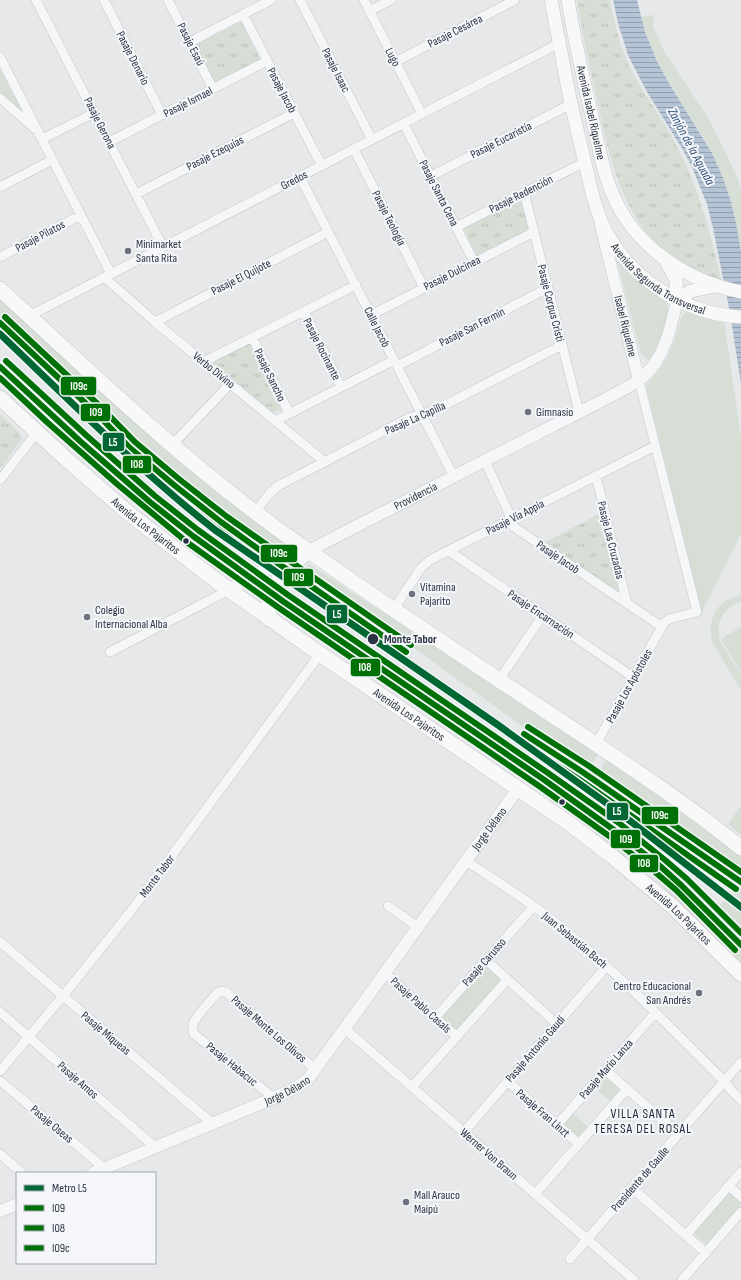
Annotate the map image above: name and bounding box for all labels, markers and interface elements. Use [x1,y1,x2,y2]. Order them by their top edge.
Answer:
street label: Pasaje Cesárea [425,11,485,52]
street label: Pasaje Esaú [173,20,208,68]
street label: Pasaje Denario [113,29,153,88]
street label: Pasaje Isaac [318,45,353,95]
street label: Lugo [382,45,404,69]
street label: Avenida Isabel Riquelme [573,63,608,162]
street label: Pasaje Jacob [263,65,300,115]
street label: Pasaje Ismael [161,84,215,121]
street label: Pasaje Gerona [80,95,119,152]
water label: Zanjón de la Aguada [664,104,718,188]
street label: Pasaje Eucaristía [468,118,535,162]
street label: Pasaje Ezequías [184,133,246,174]
street label: Pasaje Santa Cena [415,157,462,229]
street label: Gredos [278,167,310,194]
street label: Pasaje Redención [487,172,556,217]
street label: Pasaje Teología [368,188,409,249]
street label: Pasaje Pilatos [13,217,68,256]
place label: Minimarket Santa Rita [136,237,182,266]
street label: Avenida Segunda Transversal [607,240,707,318]
marker: Minimarket Santa Rita [123,246,133,256]
street label: Pasaje Dulcinea [421,253,484,294]
street label: Pasaje El Quijote [209,256,274,299]
street label: Pasaje Corpus Cristi [534,263,567,343]
street label: Isabel Riquelme [610,294,640,359]
street label: Pasaje San Fermín [437,304,508,350]
street label: Calle Jacob [360,305,393,350]
street label: Pasaje Rocinante [299,315,344,383]
street label: Pasaje Sancho [250,346,289,404]
street label: Verbo Divino [189,349,238,392]
line badge: I09c [60,376,97,396]
text: I09c [70,380,88,393]
street label: Pasaje La Capilla [383,398,448,438]
line badge: I09 [80,403,111,422]
place label: Gimnasio [536,405,573,420]
text: I09 [90,406,102,419]
marker: Gimnasio [523,407,533,417]
line badge: L5 [102,432,125,452]
text: L5 [108,436,118,449]
line badge: I08 [122,455,152,474]
text: I08 [131,458,143,471]
street label: Providencia [392,479,440,514]
street label: Avenida Los Pajaritos [107,494,183,558]
street label: Pasaje Vía Appia [483,496,547,539]
street label: Pasaje Las Cruzadas [594,500,627,581]
unlabelled marker [181,536,191,546]
street label: Pasaje Jacob [533,537,582,577]
line badge: I09c [260,544,298,563]
text: I09c [270,547,288,560]
line badge: I09 [283,568,314,587]
text: I09 [292,571,304,584]
place label: Vitamina Pajarito [420,580,456,609]
street label: Pasaje Encarnación [505,587,577,642]
marker: Vitamina Pajarito [407,589,417,599]
place label: Colegio Internacional Alba [95,603,168,632]
line badge: L5 [326,604,348,624]
text: L5 [332,608,342,621]
marker: Colegio Internacional Alba [82,612,92,622]
marker: Monte Tabor [366,632,380,646]
place label: Monte Tabor [384,632,437,647]
street label: Pasaje Los Apóstoles [603,647,656,726]
line badge: I08 [350,658,381,677]
text: I08 [359,661,371,674]
street label: Avenida Los Pajaritos [369,685,448,745]
unlabelled marker [557,797,567,807]
line badge: L5 [606,802,629,821]
street label: Jorge Délano [468,804,510,854]
text: L5 [612,805,622,818]
line badge: I09c [641,806,679,825]
text: I09c [651,809,669,822]
line badge: I09 [610,829,641,849]
text: I09 [620,833,632,846]
street label: Monte Tabor [136,851,179,901]
line badge: I08 [629,854,659,873]
text: I08 [638,857,650,870]
street label: Avenida Los Pajaritos [642,880,714,948]
street label: Juan Sebastián Bach [538,908,610,972]
street label: Pasaje Carusso [459,935,510,990]
street label: Pasaje Pablo Casals [387,974,454,1037]
place label: Centro Educacional San Andrés [613,979,691,1008]
marker: Centro Educacional San Andrés [694,988,704,998]
street label: Pasaje Monte Los Olivos [228,993,309,1066]
street label: Pasaje Miqueas [78,1008,134,1059]
street label: Pasaje Antonio Gaudí [502,1012,569,1086]
street label: Pasaje Mario Lanza [576,1036,637,1102]
street label: Pasaje Habacuc [203,1039,261,1090]
street label: Pasaje Amos [54,1058,101,1102]
street label: Jorge Délano [261,1073,313,1110]
street label: Pasaje Fran Linzt [513,1086,573,1141]
street label: Pasaje Oseas [27,1102,76,1147]
district label: VILLA SANTA TERESA DEL ROSAL [594,1106,692,1137]
street label: Werner Von Braun [457,1125,521,1184]
street label: Presidente de Gaulle [608,1143,673,1215]
legend [16,1172,156,1264]
text: Metro L5 [52,1181,87,1196]
place label: Mall Arauco Maipú [414,1188,460,1217]
marker: Mall Arauco Maipú [401,1197,411,1207]
text: I09 [52,1201,65,1216]
text: I08 [52,1221,65,1236]
text: I09c [52,1241,70,1256]

